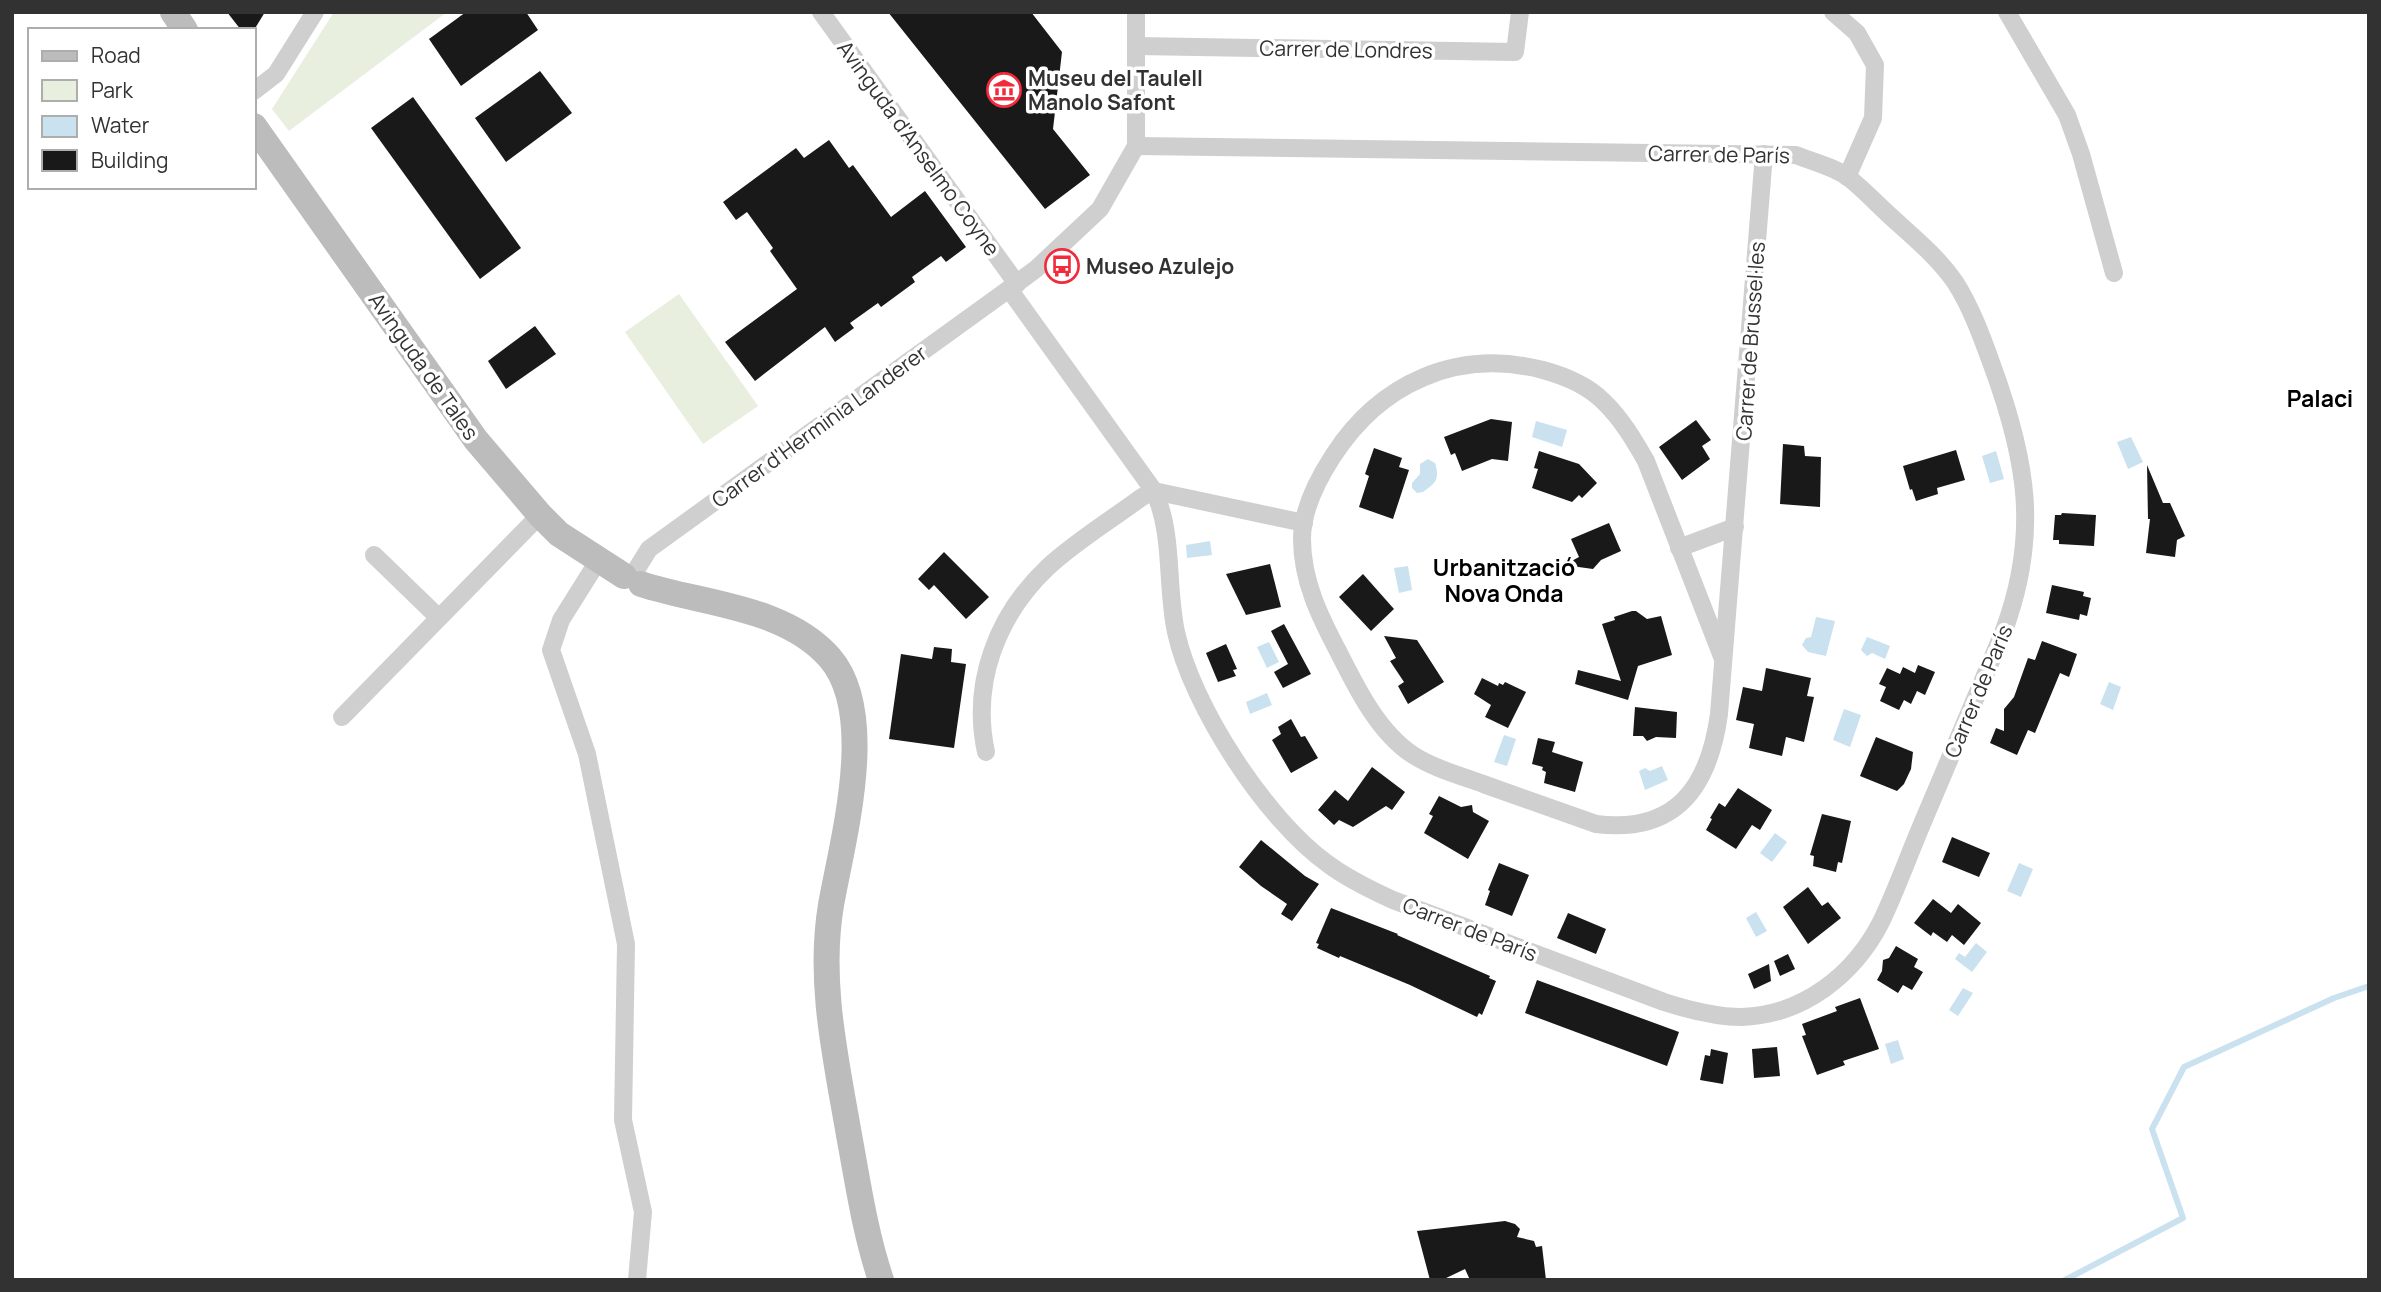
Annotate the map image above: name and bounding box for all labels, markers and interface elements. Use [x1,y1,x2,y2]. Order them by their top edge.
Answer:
legend [28,28,256,189]
street label: Carrer de Londres [1259,33,1433,65]
street label: Avinguda d'Anselmo Coyne [831,35,1007,261]
text: Road [91,41,141,69]
place label: Museu del Taulell Manolo Safont [1028,64,1203,116]
museum icon: Museu del Taulell Manolo Safont [985,71,1023,109]
text: Park [91,76,133,104]
text: Water [91,111,150,139]
street label: Carrer de París [1648,139,1790,169]
text: Building [91,146,168,174]
street label: Carrer de Brussel·les [1729,240,1771,442]
bus stop icon: Museo Azulejo [1043,247,1081,285]
place label: Museo Azulejo [1086,252,1234,280]
street label: Avinguda de Tales [363,287,485,445]
street label: Carrer d'Herminia Landerer [706,338,933,514]
district label: Palaci [2287,382,2353,414]
district label: Urbanització Nova Onda [1433,551,1575,609]
street label: Carrer de París [1937,620,2019,762]
street label: Carrer de París [1399,890,1541,968]

